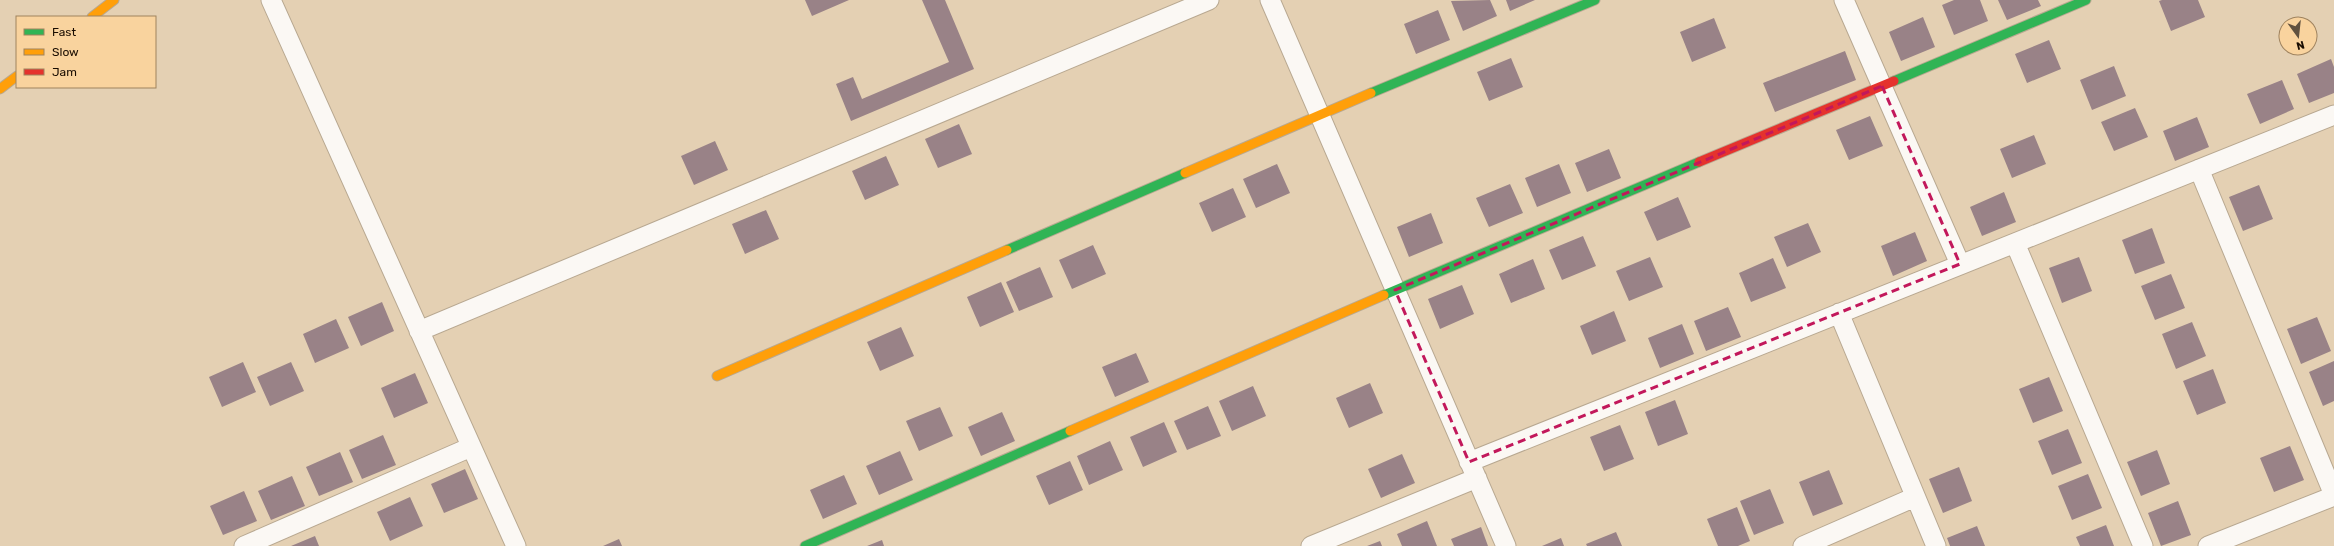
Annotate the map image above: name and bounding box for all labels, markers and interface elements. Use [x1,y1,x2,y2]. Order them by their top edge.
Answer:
legend [16,16,156,88]
north arrow [2278,16,2318,56]
text: Fast [52,25,76,39]
text: N [2295,38,2306,53]
text: Slow [52,45,79,59]
text: Jam [52,65,77,79]

